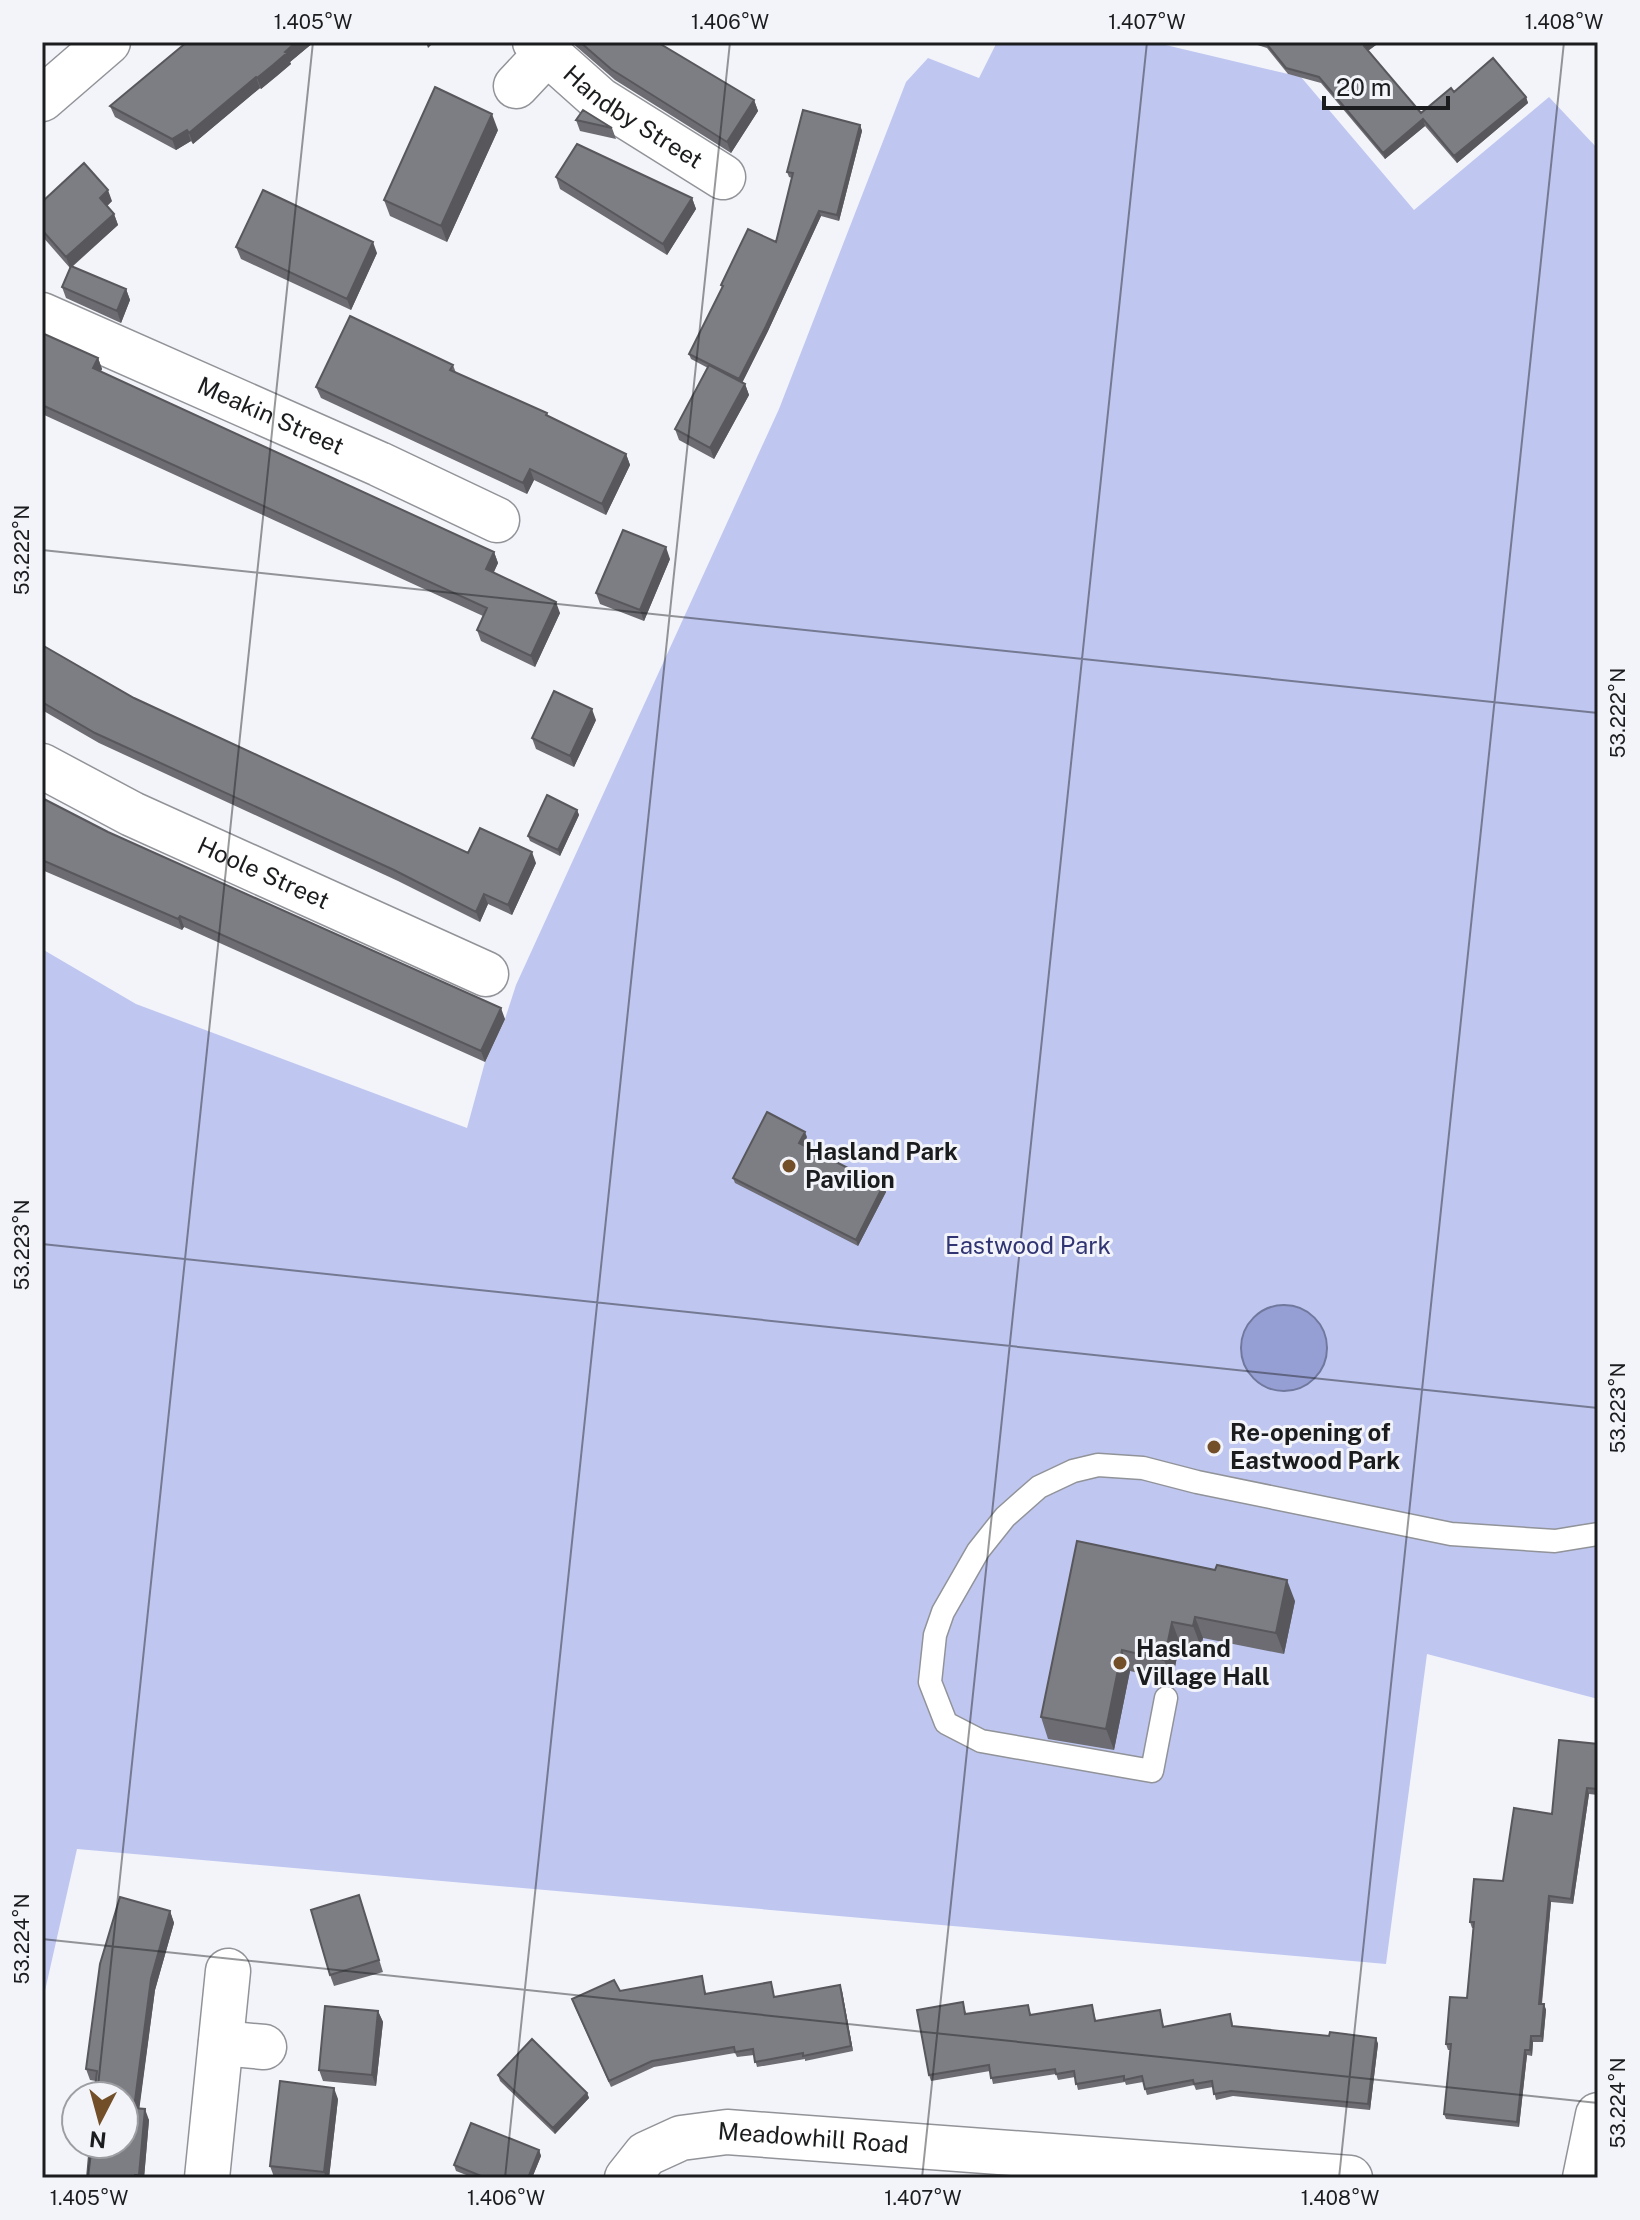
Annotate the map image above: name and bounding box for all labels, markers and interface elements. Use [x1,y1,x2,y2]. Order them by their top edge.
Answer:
text: 1.405°W [274,10,352,34]
text: 1.406°W [691,10,769,34]
text: 1.407°W [1108,10,1186,34]
text: 1.408°W [1525,10,1603,34]
street label: Handby Street [558,59,708,174]
scale bar [1324,60,1448,110]
text: 20 m [1336,73,1392,101]
street label: Meakin Street [193,371,349,460]
text: 53.222°N [10,505,34,595]
text: 53.222°N [1606,668,1630,758]
street label: Hoole Street [193,830,334,914]
place label: Hasland Park Pavilion [805,1137,958,1193]
marker: Hasland Park Pavilion [780,1157,798,1175]
text: 53.223°N [10,1199,34,1291]
park label: Eastwood Park [945,1231,1111,1259]
text: 53.223°N [1606,1362,1630,1454]
place label: Re-opening of Eastwood Park [1230,1418,1400,1474]
marker: Re-opening of Eastwood Park [1205,1438,1223,1456]
place label: Hasland Village Hall [1136,1634,1270,1690]
marker: Hasland Village Hall [1111,1654,1129,1672]
text: 53.224°N [10,1893,34,1985]
text: 53.224°N [1606,2057,1630,2149]
north arrow [60,2080,140,2160]
street label: Meadowhill Road [717,2116,910,2158]
text: N [88,2126,108,2154]
text: 1.405°W [50,2186,128,2210]
text: 1.406°W [467,2186,545,2210]
text: 1.407°W [884,2186,962,2210]
text: 1.408°W [1301,2186,1379,2210]

